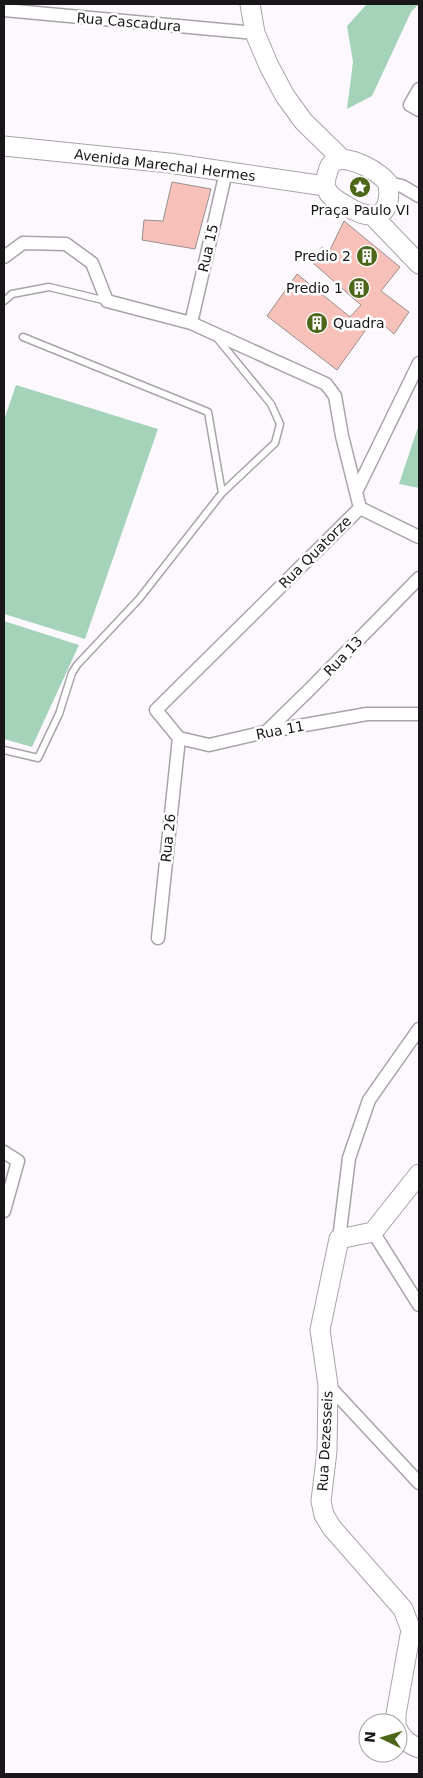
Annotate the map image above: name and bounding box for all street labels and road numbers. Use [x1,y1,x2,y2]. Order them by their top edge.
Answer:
street label: Rua Cascadura [76,9,182,35]
street label: Avenida Marechal Hermes [73,146,257,184]
street label: Rua 15 [195,222,221,274]
street label: Rua Quatorze [276,513,354,591]
street label: Rua 13 [320,633,366,679]
street label: Rua 11 [255,717,305,743]
street label: Rua 26 [157,813,179,863]
street label: Rua Dezesseis [314,1390,336,1492]

